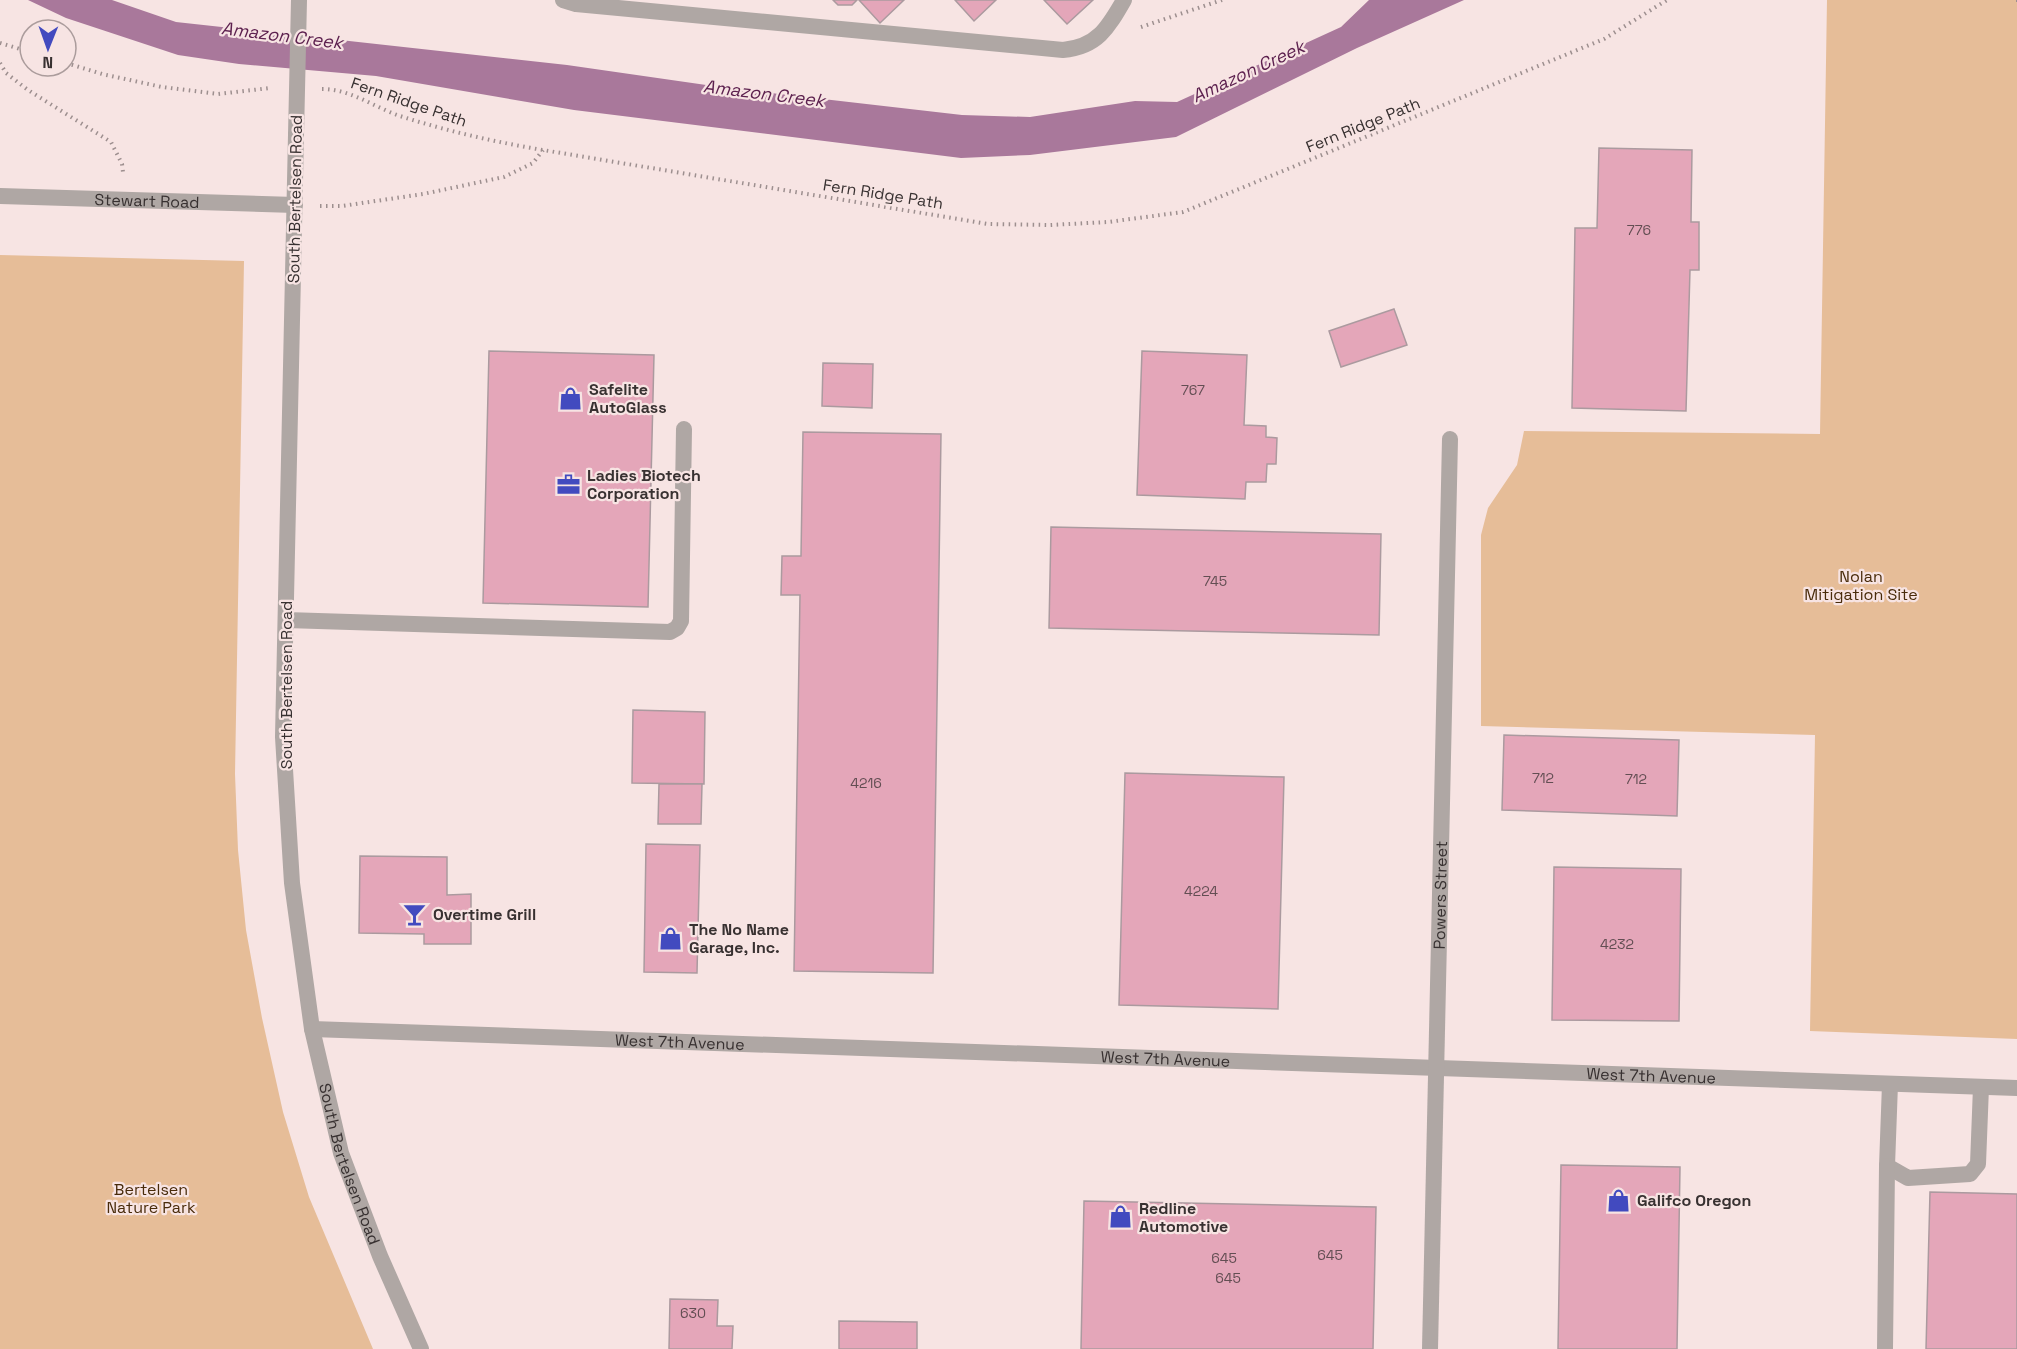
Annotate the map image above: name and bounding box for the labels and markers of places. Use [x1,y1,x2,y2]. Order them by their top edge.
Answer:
place label: Safelite AutoGlass [589,379,667,418]
shop icon: Safelite AutoGlass [558,385,584,411]
place label: Ladies Biotech Corporation [587,465,701,504]
office icon: Ladies Biotech Corporation [556,471,582,497]
bar icon: Overtime Grill [402,901,428,927]
place label: Overtime Grill [433,904,536,925]
place label: The No Name Garage, Inc. [689,919,789,958]
shop icon: The No Name Garage, Inc. [658,925,684,951]
shop icon: Galifco Oregon [1606,1187,1632,1213]
place label: Galifco Oregon [1637,1190,1751,1211]
place label: Redline Automotive [1139,1198,1228,1237]
shop icon: Redline Automotive [1108,1204,1134,1230]

